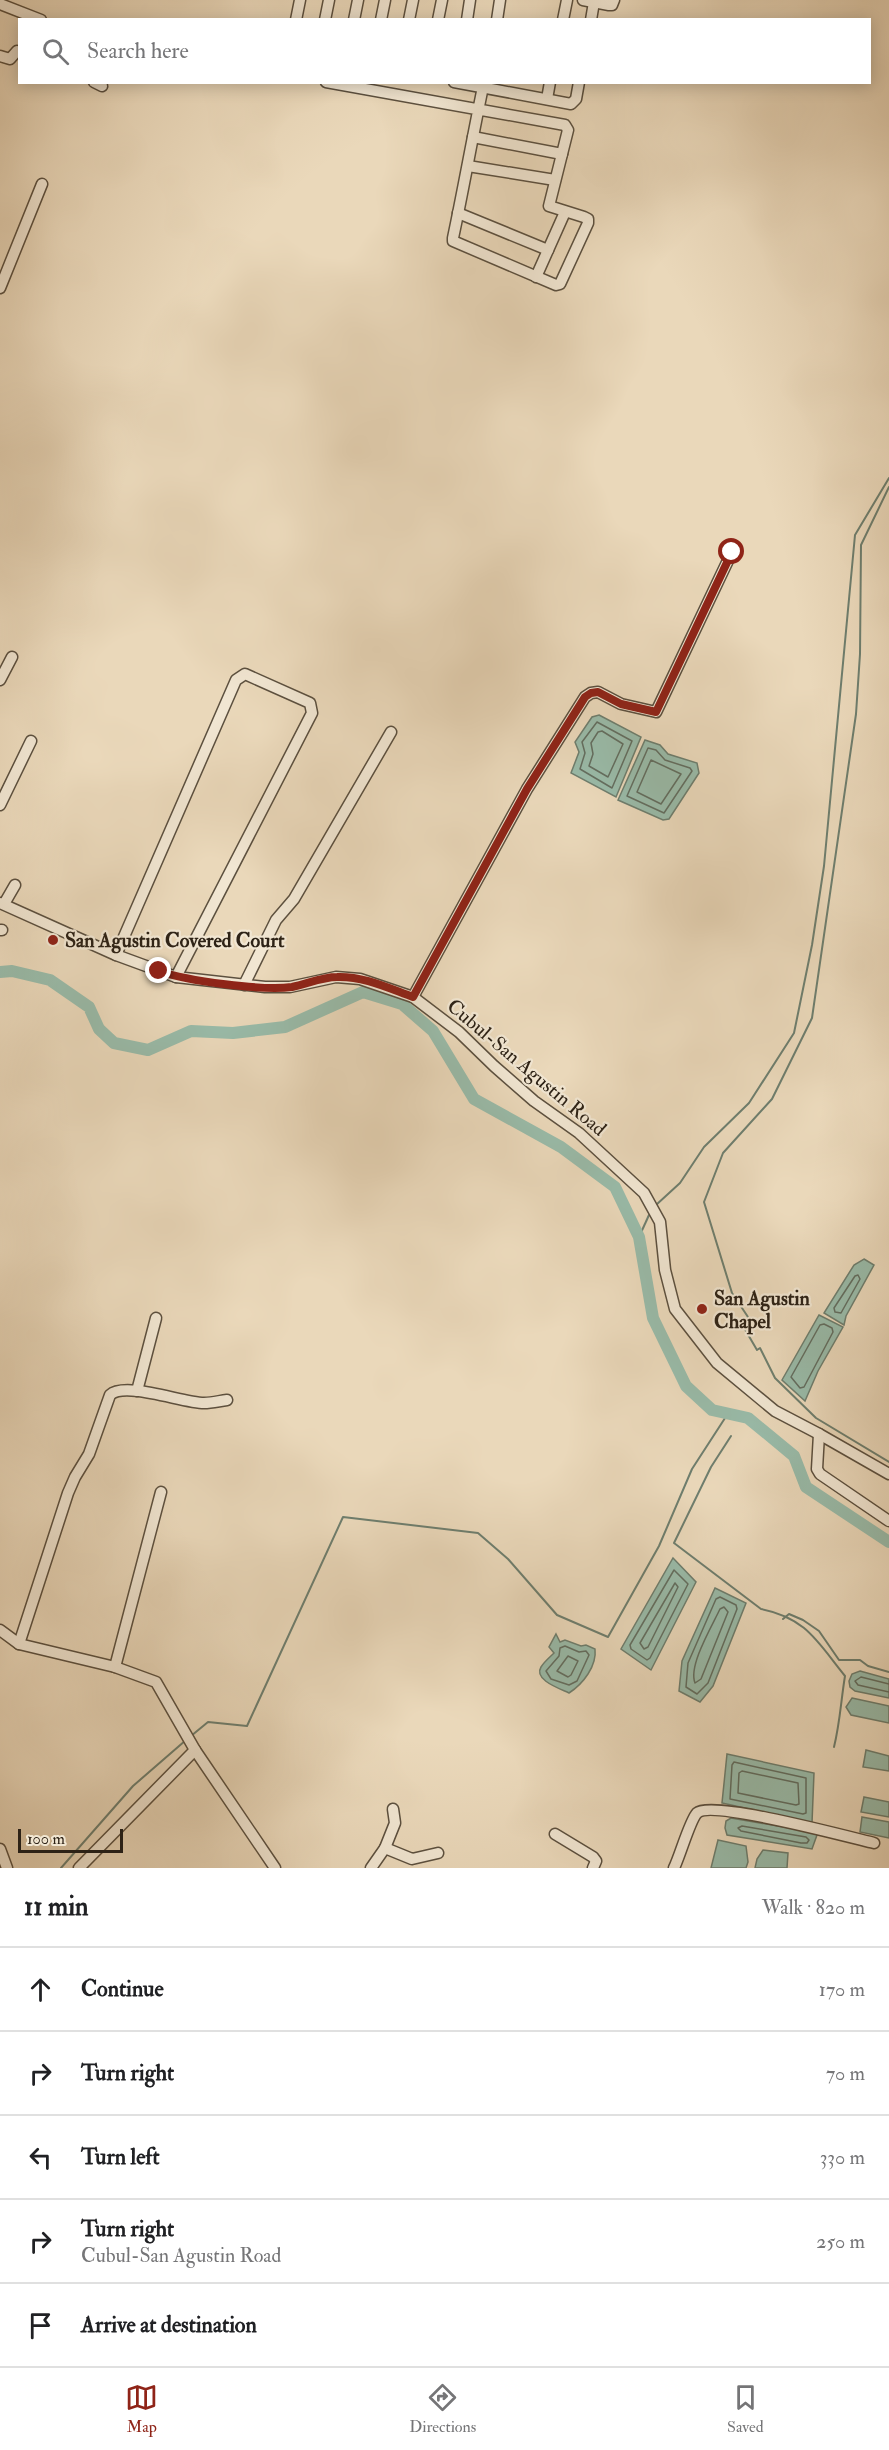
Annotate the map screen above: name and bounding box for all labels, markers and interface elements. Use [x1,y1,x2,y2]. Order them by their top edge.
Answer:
search box [18,18,871,84]
icon: search [39,35,72,68]
text: Search here [87,37,189,65]
route start [718,538,744,564]
place label: San Agustin Covered Court [65,928,285,954]
marker: San Agustin Covered Court [46,933,60,947]
route end [145,957,171,983]
street label: Cubul-San Agustin Road [442,993,612,1141]
place label: San Agustin Chapel [714,1286,811,1335]
marker: San Agustin Chapel [695,1302,709,1316]
scale bar [18,1826,123,1854]
text: 100 m [27,1829,65,1849]
text: 11 min [24,1891,89,1923]
text: Walk · 820 m [762,1895,865,1920]
icon: ahead [24,1973,57,2006]
text: Continue [81,1975,164,2003]
text: 170 m [819,1977,865,2002]
icon: right [24,2057,57,2090]
text: Turn right [81,2059,174,2087]
text: 70 m [826,2061,865,2086]
icon: left [24,2141,57,2174]
text: Turn left [81,2143,160,2171]
text: 330 m [820,2145,865,2170]
text: Turn right [81,2215,174,2243]
icon: right [24,2225,57,2258]
text: 250 m [816,2229,865,2254]
text: Cubul-San Agustin Road [81,2243,281,2268]
icon: arrive [24,2309,57,2342]
text: Arrive at destination [81,2311,257,2339]
tab: Map [125,2381,158,2437]
tab: Directions [409,2381,476,2437]
tab: Saved [727,2381,764,2437]

